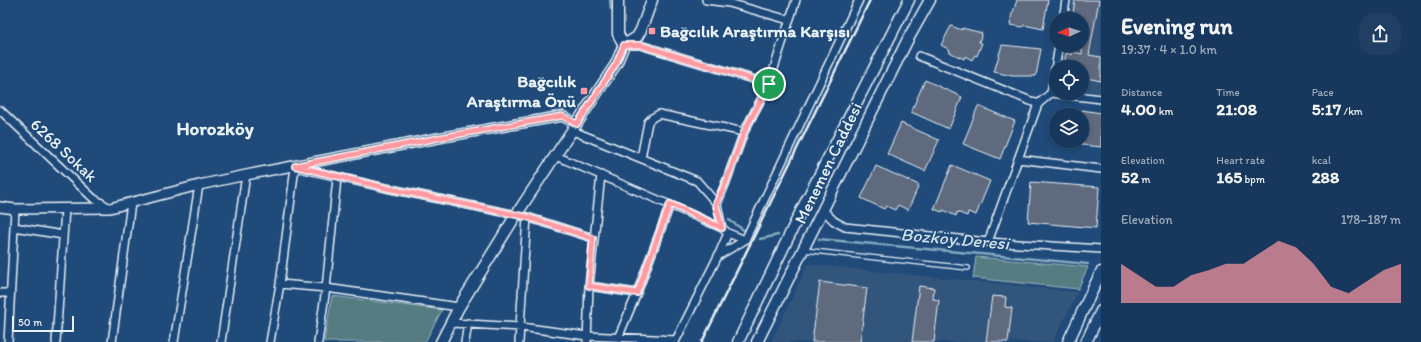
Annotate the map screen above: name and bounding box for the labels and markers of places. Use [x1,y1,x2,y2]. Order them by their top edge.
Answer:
place label: Bağcılık Araştırma Karşısı [660,21,850,42]
marker: Bağcılık Araştırma Karşısı [647,26,657,36]
pin [752,67,786,101]
place label: Bağcılık Araştırma Önü [466,71,577,112]
marker: Bağcılık Araştırma Önü [579,86,589,96]

